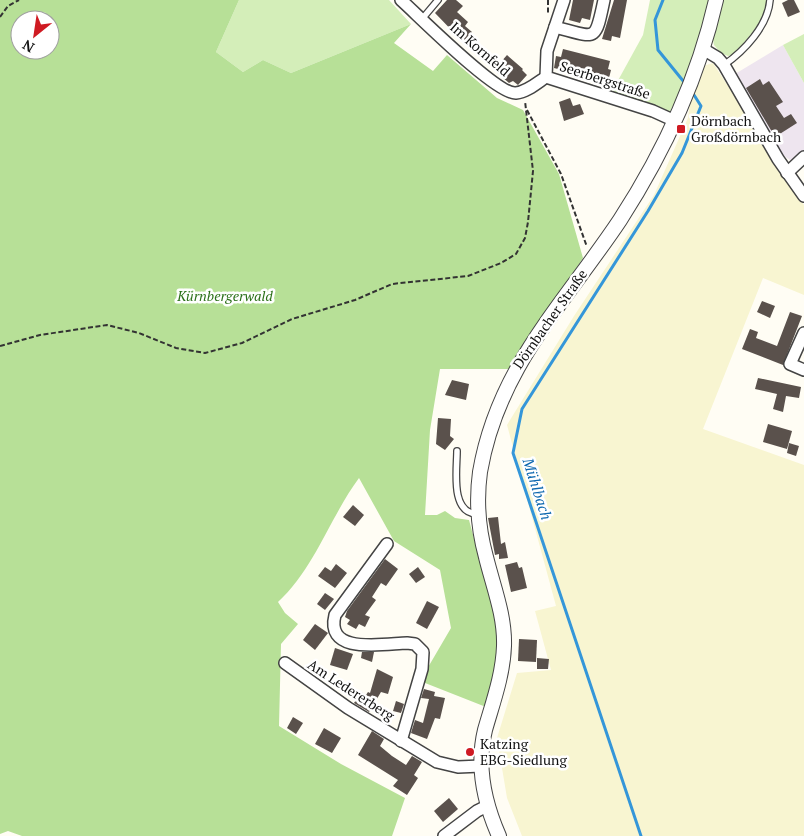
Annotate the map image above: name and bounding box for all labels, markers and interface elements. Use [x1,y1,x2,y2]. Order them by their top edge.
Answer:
north arrow [10,10,60,60]
street label: Im Kornfeld [446,17,515,80]
text: N [19,36,38,58]
street label: Seerbergstraße [557,56,653,103]
place label: Dörnbach Großdörnbach [691,111,781,146]
marker: Dörnbach Großdörnbach [675,123,687,135]
street label: Dörnbacher Straße [508,265,591,372]
park label: Kürnbergerwald [176,286,273,305]
water label: Mühlbach [518,454,557,522]
street label: Am Ledererberg [304,654,399,725]
place label: Katzing EBG-Siedlung [480,734,567,769]
marker: Katzing EBG-Siedlung [464,746,476,758]

